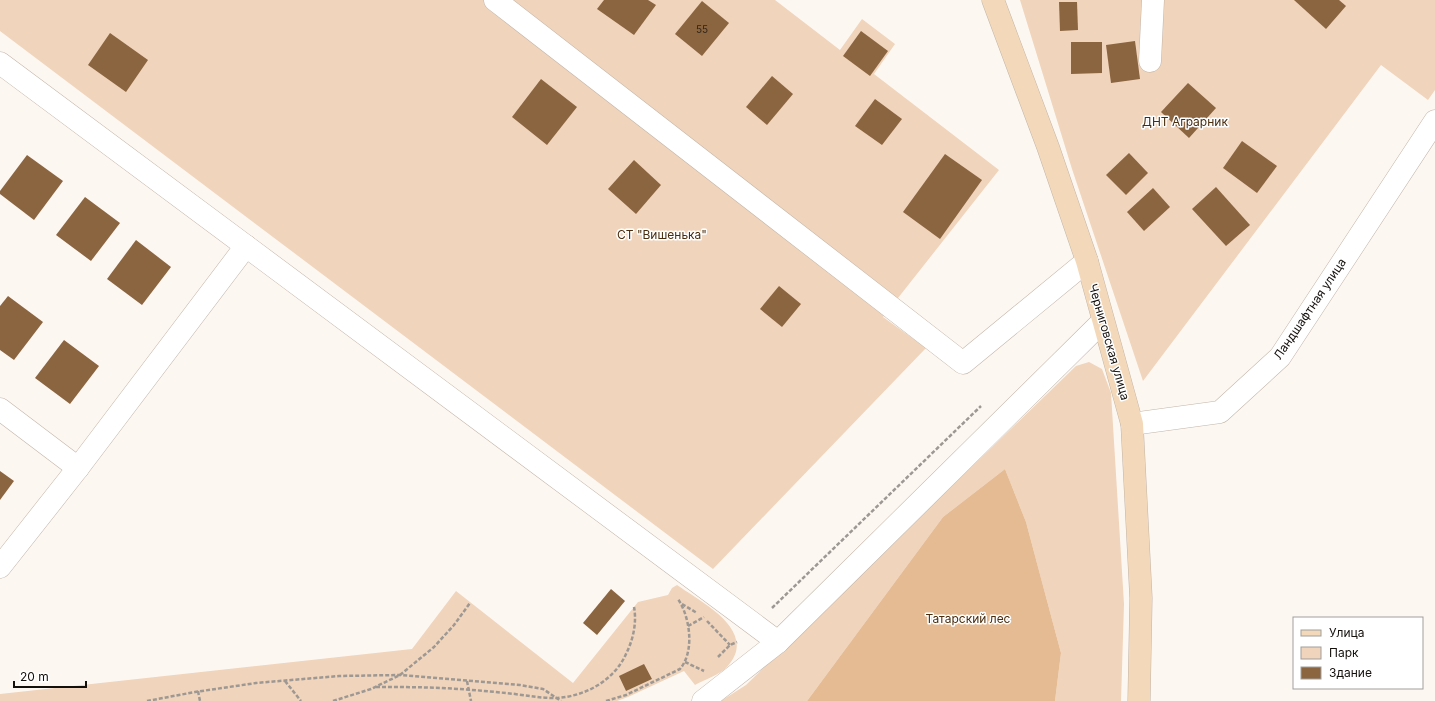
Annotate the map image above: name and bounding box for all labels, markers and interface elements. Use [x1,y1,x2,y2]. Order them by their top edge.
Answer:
house number: 55 [696,23,708,35]
park label: ДНТ Аграрник [1142,114,1228,129]
park label: СТ "Вишенька" [617,227,707,242]
street label: Ландшафтная улица [1270,255,1349,362]
street label: Черниговская улица [1086,282,1133,402]
park label: Татарский лес [926,611,1011,626]
legend [1293,617,1423,689]
text: Улица [1329,625,1364,640]
text: Парк [1329,645,1359,660]
scale bar [14,663,86,689]
text: Здание [1329,665,1372,680]
text: 20 m [20,669,49,684]

